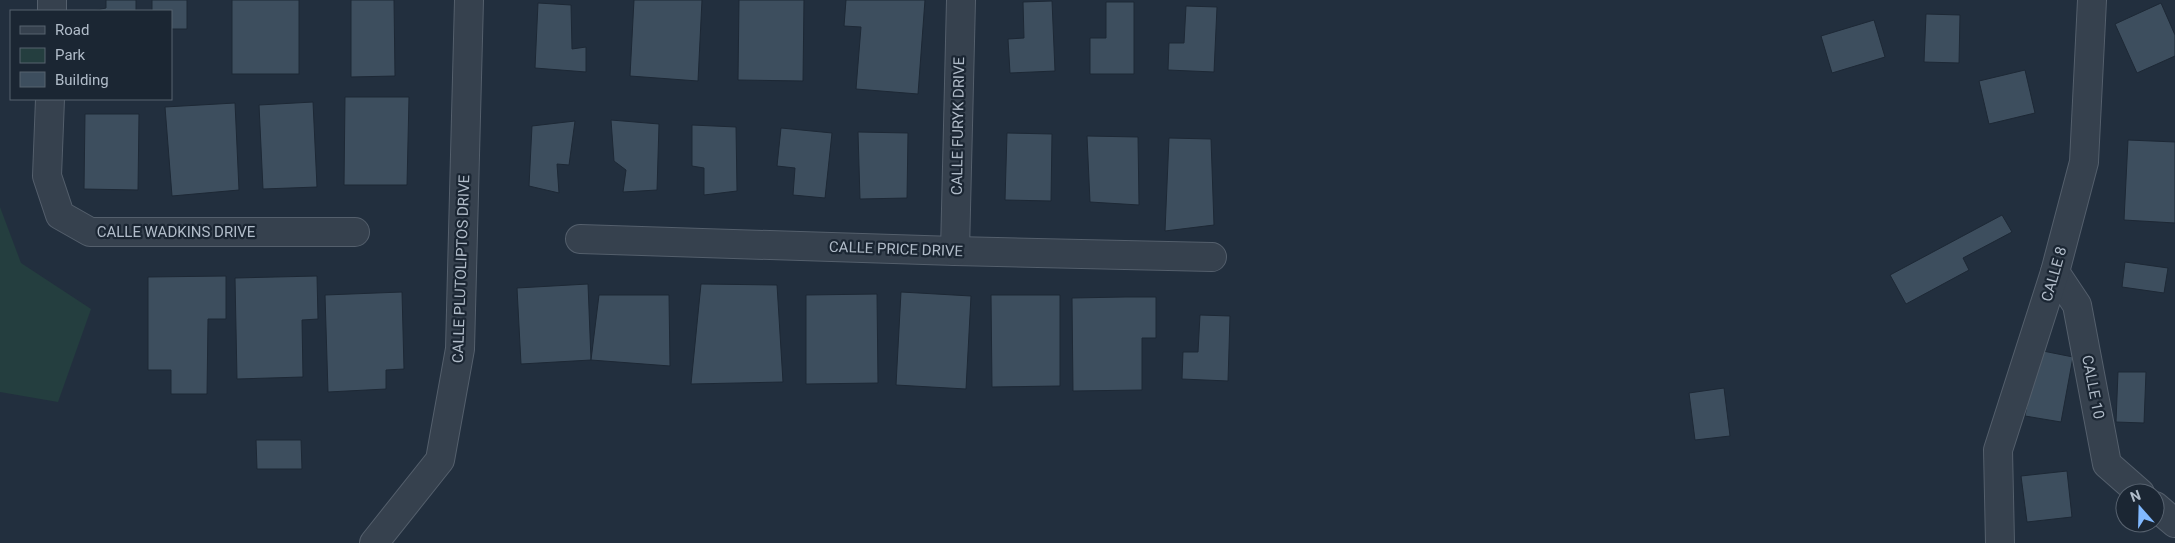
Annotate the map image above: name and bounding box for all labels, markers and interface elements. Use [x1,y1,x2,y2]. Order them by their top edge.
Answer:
legend [10,10,172,100]
text: Road [55,21,89,39]
text: Park [55,46,86,64]
street label: CALLE FURYK DRIVE [948,56,968,195]
text: Building [55,71,109,89]
street label: CALLE PLUTOLIPTOS DRIVE [449,174,473,363]
street label: CALLE WADKINS DRIVE [97,223,256,241]
street label: CALLE PRICE DRIVE [829,238,964,260]
street label: CALLE 8 [2038,244,2070,304]
street label: CALLE 10 [2078,353,2108,421]
north arrow [2115,483,2165,533]
text: N [2128,487,2143,505]

